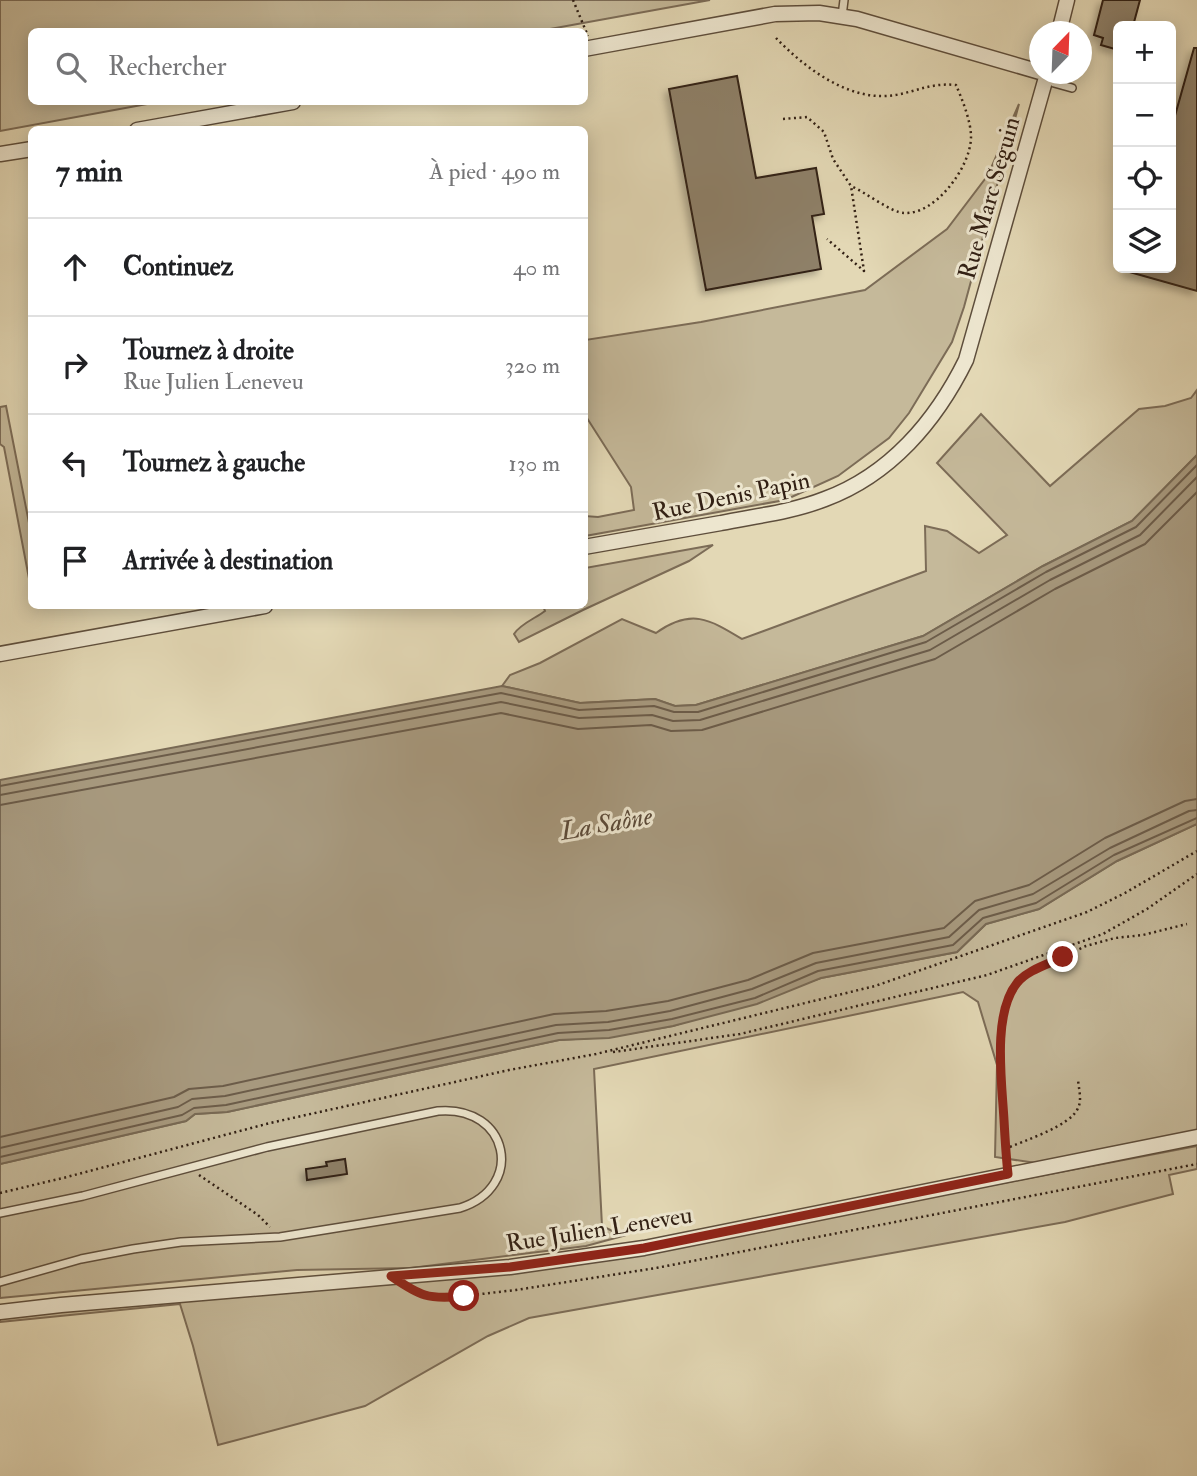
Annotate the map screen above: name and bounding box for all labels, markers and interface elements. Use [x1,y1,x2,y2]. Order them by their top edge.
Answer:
north arrow [1029,21,1092,84]
map controls [1113,21,1176,273]
button: + [1113,21,1176,84]
search box [28,28,588,105]
icon: search [52,48,90,86]
text: Rechercher [108,51,227,83]
button: − [1113,84,1176,147]
street label: Rue Marc Seguin [951,113,1027,283]
button: locate [1113,147,1176,210]
text: 7 min [56,153,123,190]
text: À pied · 490 m [429,157,560,186]
button: layers [1113,210,1176,273]
icon: ahead [56,248,94,286]
text: Continuez [123,251,233,283]
text: 40 m [513,253,560,282]
text: Tournez à droite [123,335,294,367]
icon: right [56,346,94,384]
text: 320 m [505,351,560,380]
text: Rue Julien Leneveu [123,367,304,396]
icon: left [56,444,94,482]
text: Tournez à gauche [123,447,305,479]
text: 130 m [508,449,560,478]
street label: Rue Denis Papin [650,465,813,528]
icon: arrive [56,542,94,580]
text: Arrivée à destination [123,545,333,577]
water label: La Saône [557,800,655,848]
route end [1047,941,1078,972]
street label: Rue Julien Leneveu [504,1199,695,1260]
route start [448,1280,479,1311]

